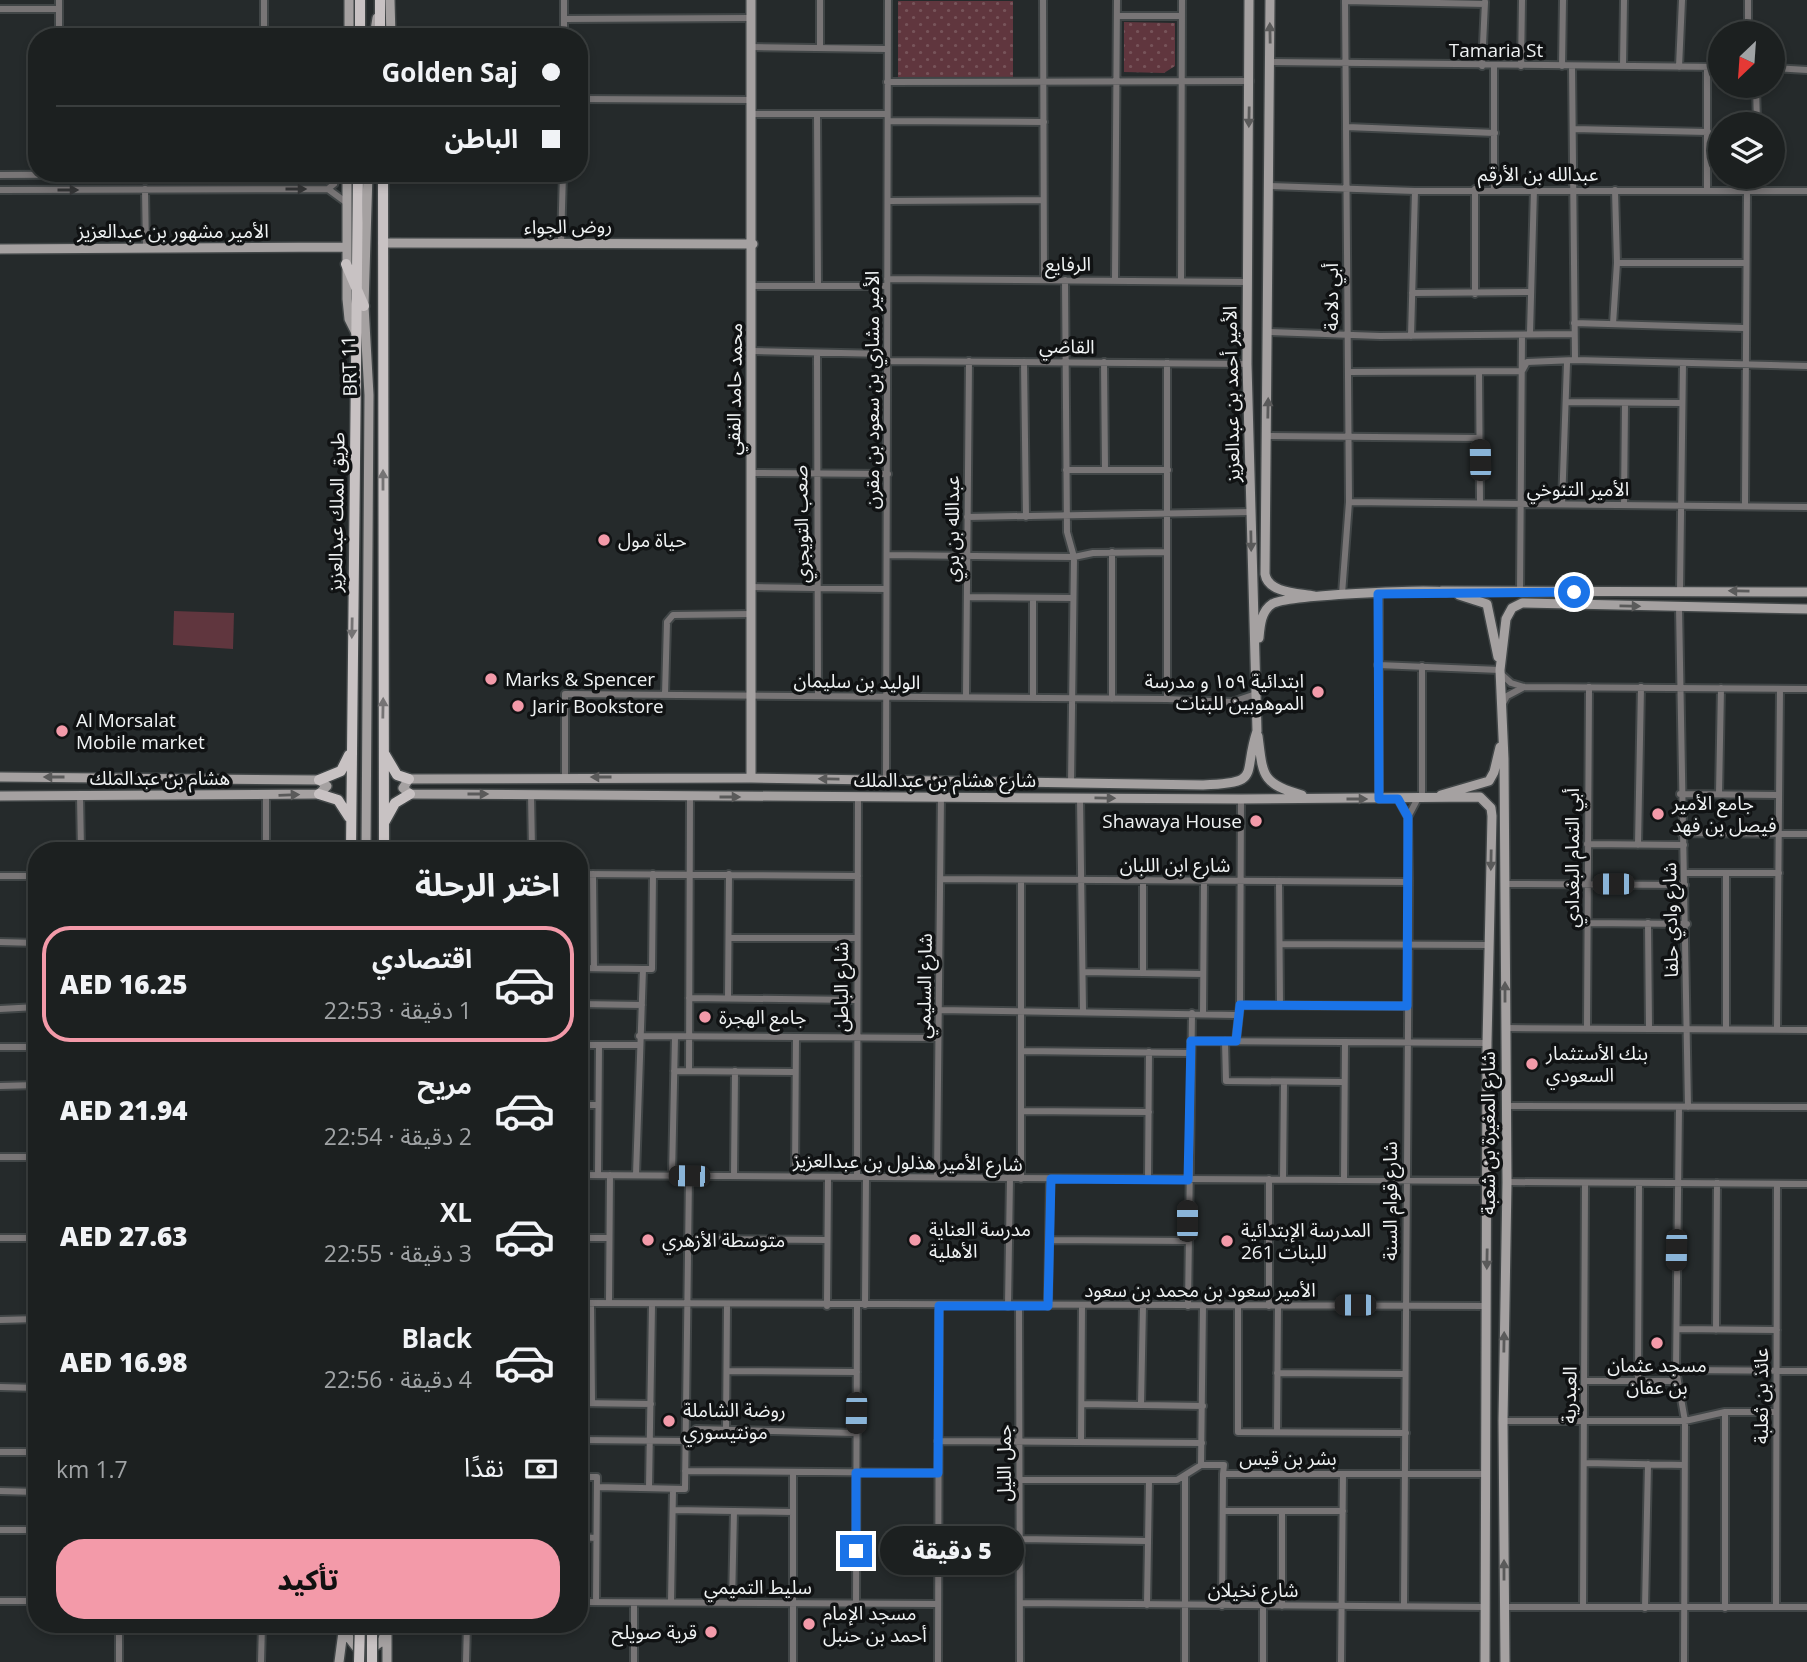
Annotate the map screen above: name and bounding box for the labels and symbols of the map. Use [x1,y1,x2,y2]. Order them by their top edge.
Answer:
north arrow [1708,21,1785,98]
one-way arrow [1265,22,1276,44]
street label: Tamaria St [1449,37,1543,63]
one-way arrow [1243,106,1255,128]
street label: عبدالله بن الأرقم [1478,161,1598,189]
one-way arrow [285,183,307,195]
one-way arrow [57,184,79,196]
street label: روض الجواء [524,212,612,240]
street label: الأمير مشهور بن عبدالعزيز [76,218,269,244]
street label: الرفايع [1045,251,1091,279]
street label: أبي دلامة [1318,263,1346,331]
street label: الأمير مشاري بن سعود بن مقرن [859,271,887,509]
street label: الأمير أحمد بن عبدالعزيز [1216,306,1246,483]
street label: محمد حامد الفقي [720,323,751,455]
street label: القاضي [1039,333,1095,362]
street label: BRT 11 [335,335,363,397]
one-way arrow [1262,396,1274,418]
street label: طريق الملك عبدالعزيز [322,432,350,593]
car [1470,439,1491,481]
street label: صعب التويجري [787,465,817,583]
one-way arrow [377,469,389,491]
street label: عبدالله بن بري [939,476,967,582]
street label: الأمير التنوخي [1527,476,1629,504]
place label: حياة مول [618,527,687,553]
one-way arrow [1245,530,1257,552]
marker: حياة مول [596,532,612,548]
route start [1558,576,1590,608]
one-way arrow [1728,585,1750,597]
one-way arrow [1619,600,1641,612]
one-way arrow [346,617,358,639]
place label: Marks & Spencer [505,666,655,692]
street label: الوليد بن سليمان [793,667,921,695]
place label: ابتدائية ١٥٩ و مدرسة الموهوبين للبنات [1145,668,1304,716]
marker: Marks & Spencer [483,671,499,687]
marker: ابتدائية ١٥٩ و مدرسة الموهوبين للبنات [1310,684,1326,700]
place label: Jarir Bookstore [530,693,664,719]
one-way arrow [377,697,389,719]
marker: Jarir Bookstore [510,698,526,714]
place label: Al Morsalat Mobile market [76,707,205,755]
marker: Al Morsalat Mobile market [54,723,70,739]
street label: هشام بن عبدالملك [90,765,230,793]
street label: شارع هشام بن عبدالملك [854,767,1036,795]
one-way arrow [43,771,65,783]
one-way arrow [590,771,612,783]
one-way arrow [818,773,840,785]
one-way arrow [467,788,489,800]
street label: أبي التمام البغدادي [1559,788,1587,928]
one-way arrow [278,789,300,800]
place label: جامع الأمير فيصل بن فهد [1671,790,1777,838]
one-way arrow [719,791,741,803]
one-way arrow [1094,792,1116,804]
one-way arrow [1346,793,1368,805]
marker: جامع الأمير فيصل بن فهد [1650,806,1666,822]
place label: Shawaya House [1102,808,1242,834]
marker: Shawaya House [1248,813,1264,829]
one-way arrow [1485,850,1497,872]
street label: شارع ابن اللبان [1120,852,1230,879]
street label: شارع وادي حلفا [1656,862,1686,978]
car [1593,874,1635,895]
street label: شارع السليمي [910,933,940,1039]
street label: شارع الباطن [828,942,855,1032]
one-way arrow [1499,981,1510,1003]
place label: جامع الهجرة [719,1004,806,1032]
marker: جامع الهجرة [697,1009,713,1025]
place label: بنك الأستثمار السعودي [1545,1040,1648,1090]
street label: شارع المغيرة بن شعبة [1475,1051,1502,1215]
marker: بنك الأستثمار السعودي [1524,1056,1540,1072]
street label: شارع قوام السنة [1377,1141,1405,1261]
street label: شارع الأمير هذلول بن عبدالعزيز [792,1147,1023,1178]
car [668,1165,711,1187]
car [1177,1200,1198,1242]
place label: مدرسة العناية الأهلية [929,1216,1031,1264]
place label: المدرسة الإبتدائية 261 للبنات [1241,1217,1371,1265]
place label: متوسطة الأزهري [662,1227,785,1255]
car [1666,1229,1687,1271]
marker: متوسطة الأزهري [640,1232,656,1248]
marker: مدرسة العناية الأهلية [907,1232,923,1248]
marker: المدرسة الإبتدائية 261 للبنات [1219,1233,1235,1249]
one-way arrow [1481,1249,1492,1271]
street label: الأمير سعود بن محمد بن سعود [1084,1277,1316,1303]
car [1335,1295,1377,1316]
one-way arrow [1499,1331,1510,1353]
marker: مسجد عثمان بن عفان [1649,1335,1665,1351]
street label: عائذ بن ثعلبة [1748,1348,1774,1444]
place label: مسجد عثمان بن عفان [1607,1352,1707,1400]
street label: العبدرية [1556,1366,1582,1424]
car [846,1392,867,1434]
place label: روضة الشاملة مونتيسوري [683,1397,786,1447]
marker: روضة الشاملة مونتيسوري [661,1413,677,1429]
street label: جمل الليل [991,1424,1017,1502]
street label: بشر بن قيس [1239,1445,1337,1471]
callout: 5 دقيقة [880,1526,1024,1576]
route end [840,1535,872,1567]
one-way arrow [1498,1558,1510,1580]
street label: سليط التميمي [704,1574,812,1602]
street label: شارع نخيلان [1208,1577,1298,1604]
place label: مسجد الإمام أحمد بن حنبل [823,1600,927,1648]
marker: مسجد الإمام أحمد بن حنبل [801,1616,817,1632]
place label: قرية صويلح [612,1619,697,1647]
marker: قرية صويلح [703,1624,719,1640]

